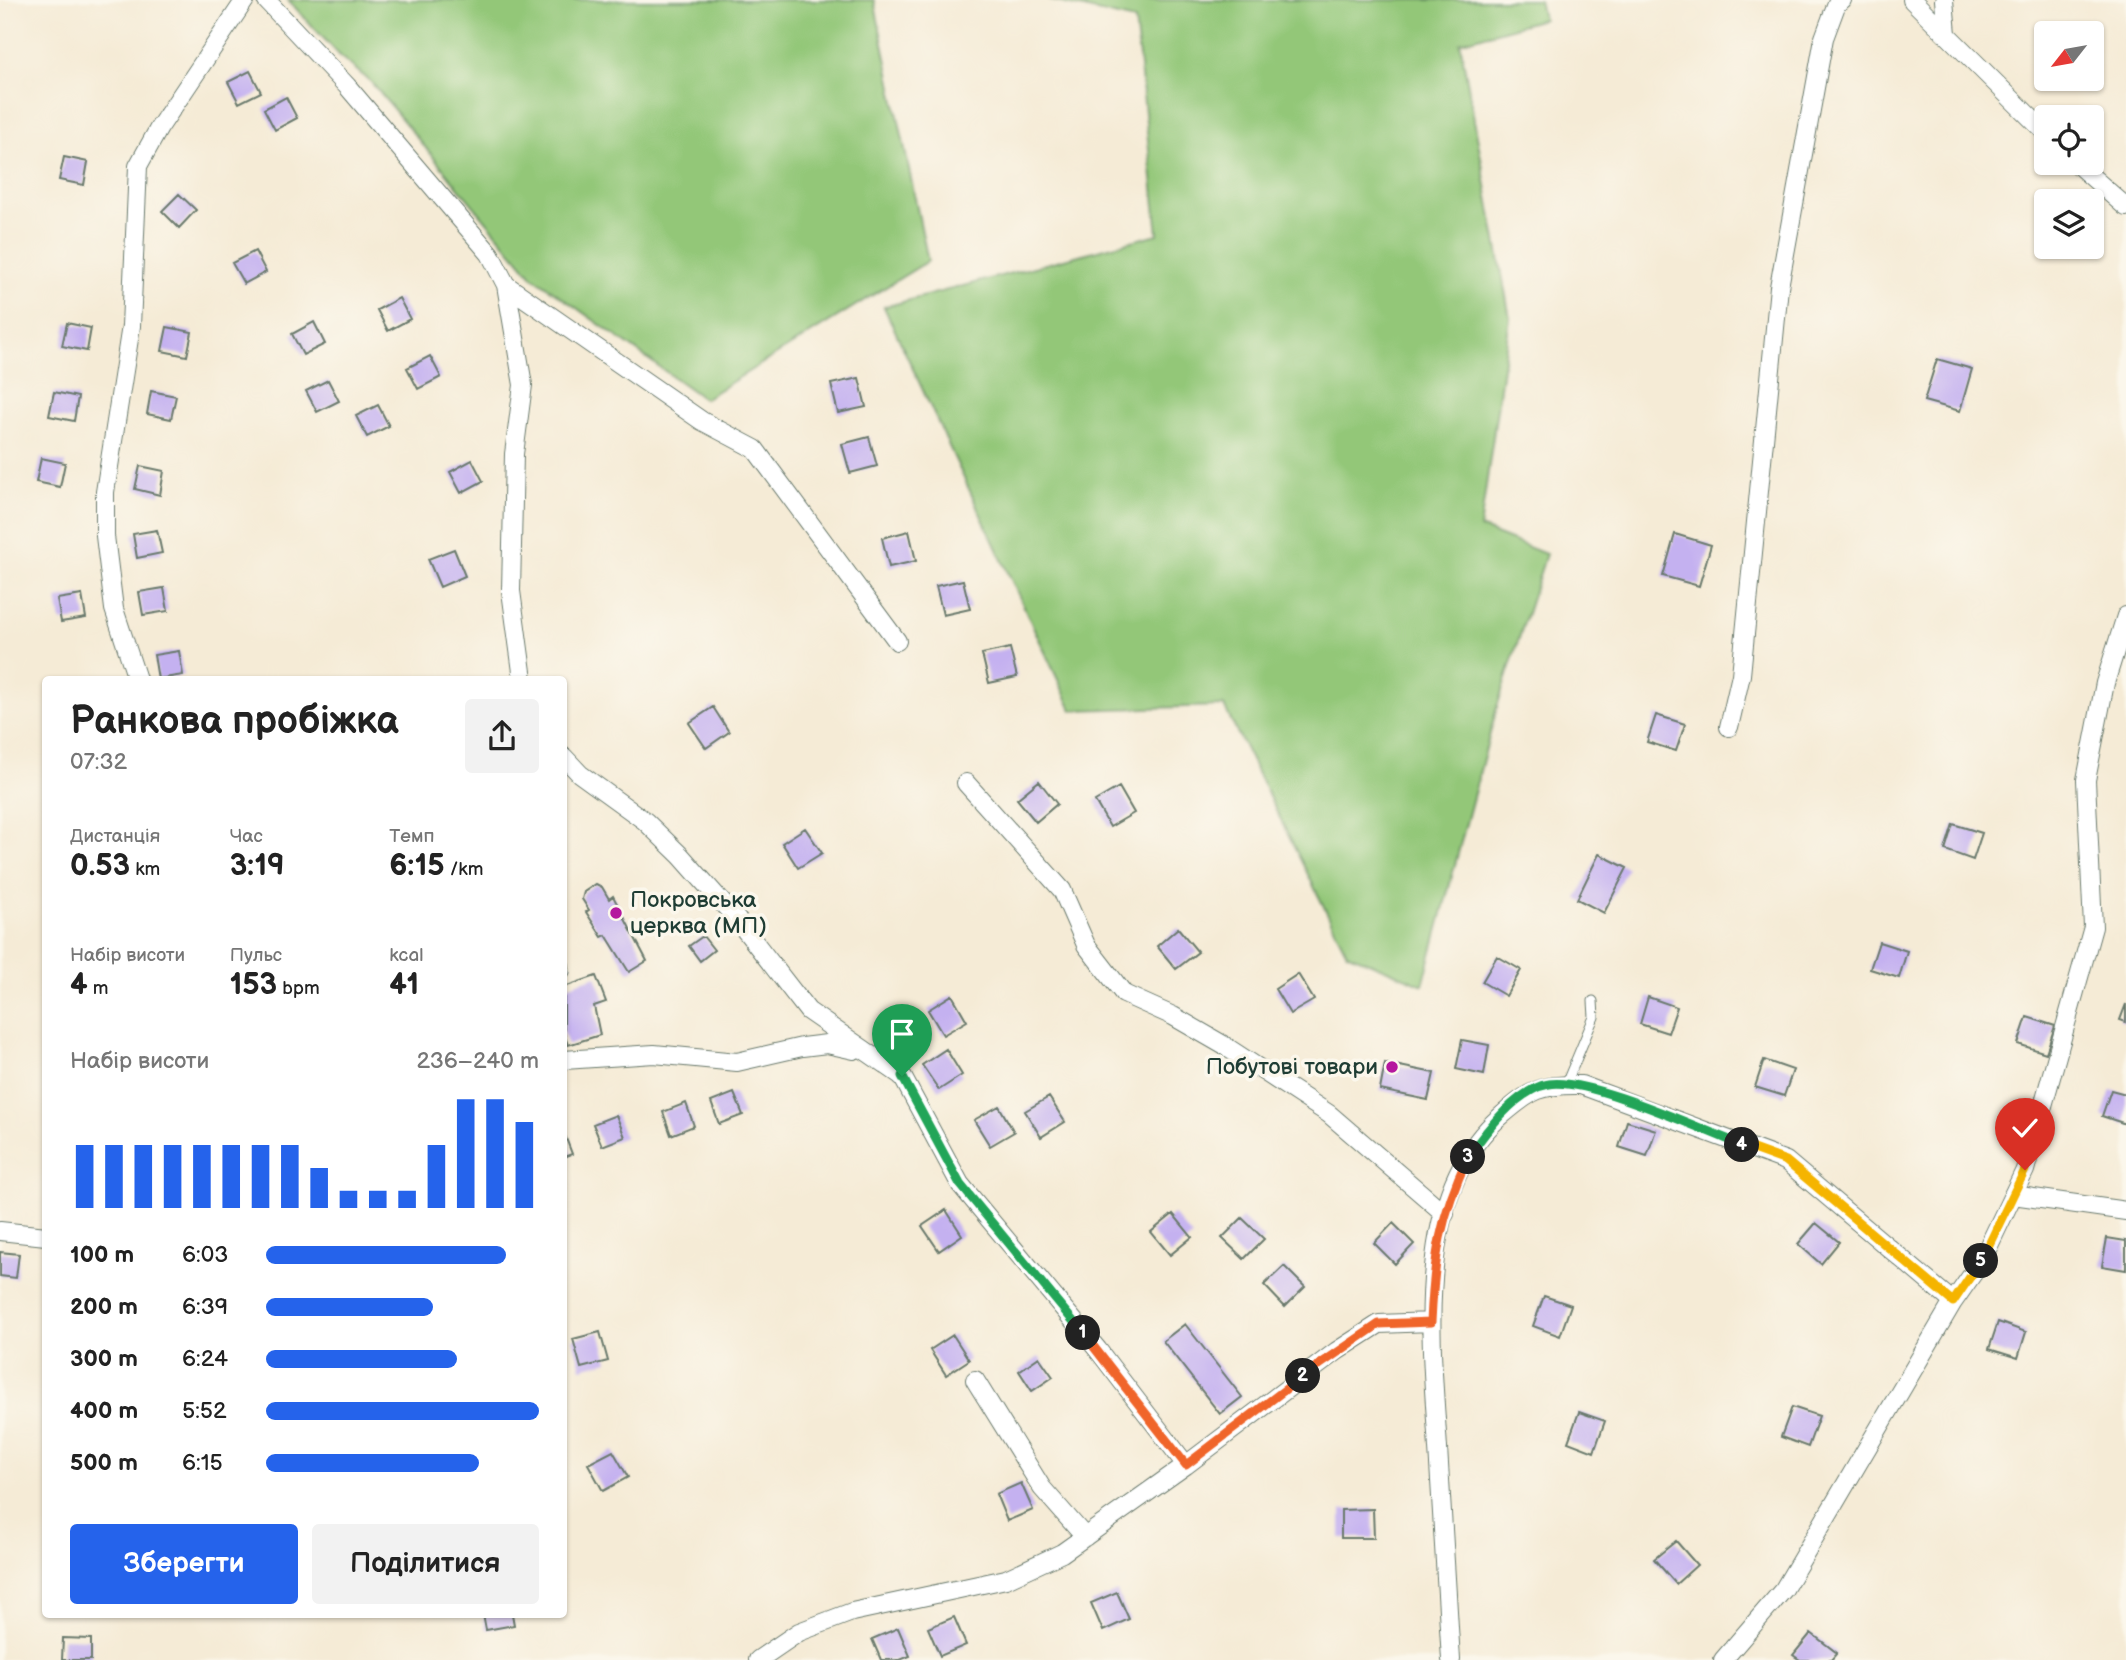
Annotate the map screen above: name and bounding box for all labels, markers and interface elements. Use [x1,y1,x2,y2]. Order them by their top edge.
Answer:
north arrow [2034,21,2104,91]
map controls [2034,21,2104,259]
button: locate [2034,105,2104,175]
button: layers [2034,189,2104,259]
text: Ранкова пробіжка [70,699,399,744]
button: share [465,699,539,773]
text: 07:32 [70,748,127,776]
text: Дистанція [70,825,160,848]
text: Час [230,825,263,848]
text: Темп [389,825,434,848]
text: 0.53 [70,848,130,884]
text: 3:19 [230,848,285,884]
text: 6:15 [389,848,445,884]
text: km [130,858,160,881]
text: /km [445,858,483,881]
place label: Покровська церква (МП) [630,886,767,940]
marker: Покровська церква (МП) [608,905,624,921]
text: Набір висоти [70,944,185,967]
text: Пульс [230,944,282,967]
text: kcal [389,944,423,967]
text: 4 [70,967,88,1003]
text: 153 [230,967,277,1003]
text: 41 [389,967,419,1003]
text: m [88,977,109,1000]
text: bpm [277,977,320,1000]
pin [872,1004,932,1076]
icon: arrive [883,1015,921,1053]
text: Набір висоти [70,1047,209,1075]
text: 236–240 m [417,1047,539,1075]
place label: Побутові товари [1206,1053,1378,1081]
marker: Побутові товари [1384,1059,1400,1075]
pin [1995,1098,2055,1170]
icon: check [2006,1109,2044,1147]
pin: 4 [1724,1128,1760,1162]
text: 4 [1736,1133,1747,1156]
pin: 3 [1450,1140,1486,1174]
text: 3 [1462,1145,1473,1168]
text: 100 m [70,1241,134,1269]
text: 6:03 [182,1241,228,1269]
pin: 5 [1964,1244,1998,1278]
text: 5 [1975,1249,1986,1272]
text: 200 m [70,1293,138,1321]
text: 6:39 [182,1293,228,1321]
pin: 1 [1066,1316,1100,1350]
text: 1 [1079,1321,1087,1344]
text: 300 m [70,1345,138,1373]
text: 6:24 [182,1345,228,1373]
pin: 2 [1286,1358,1320,1394]
text: 2 [1297,1364,1308,1387]
text: 400 m [70,1397,138,1425]
text: 5:52 [182,1397,227,1425]
text: 500 m [70,1449,138,1477]
text: 6:15 [182,1449,223,1477]
button: Зберегти [70,1524,298,1604]
button: Поділитися [312,1524,539,1604]

